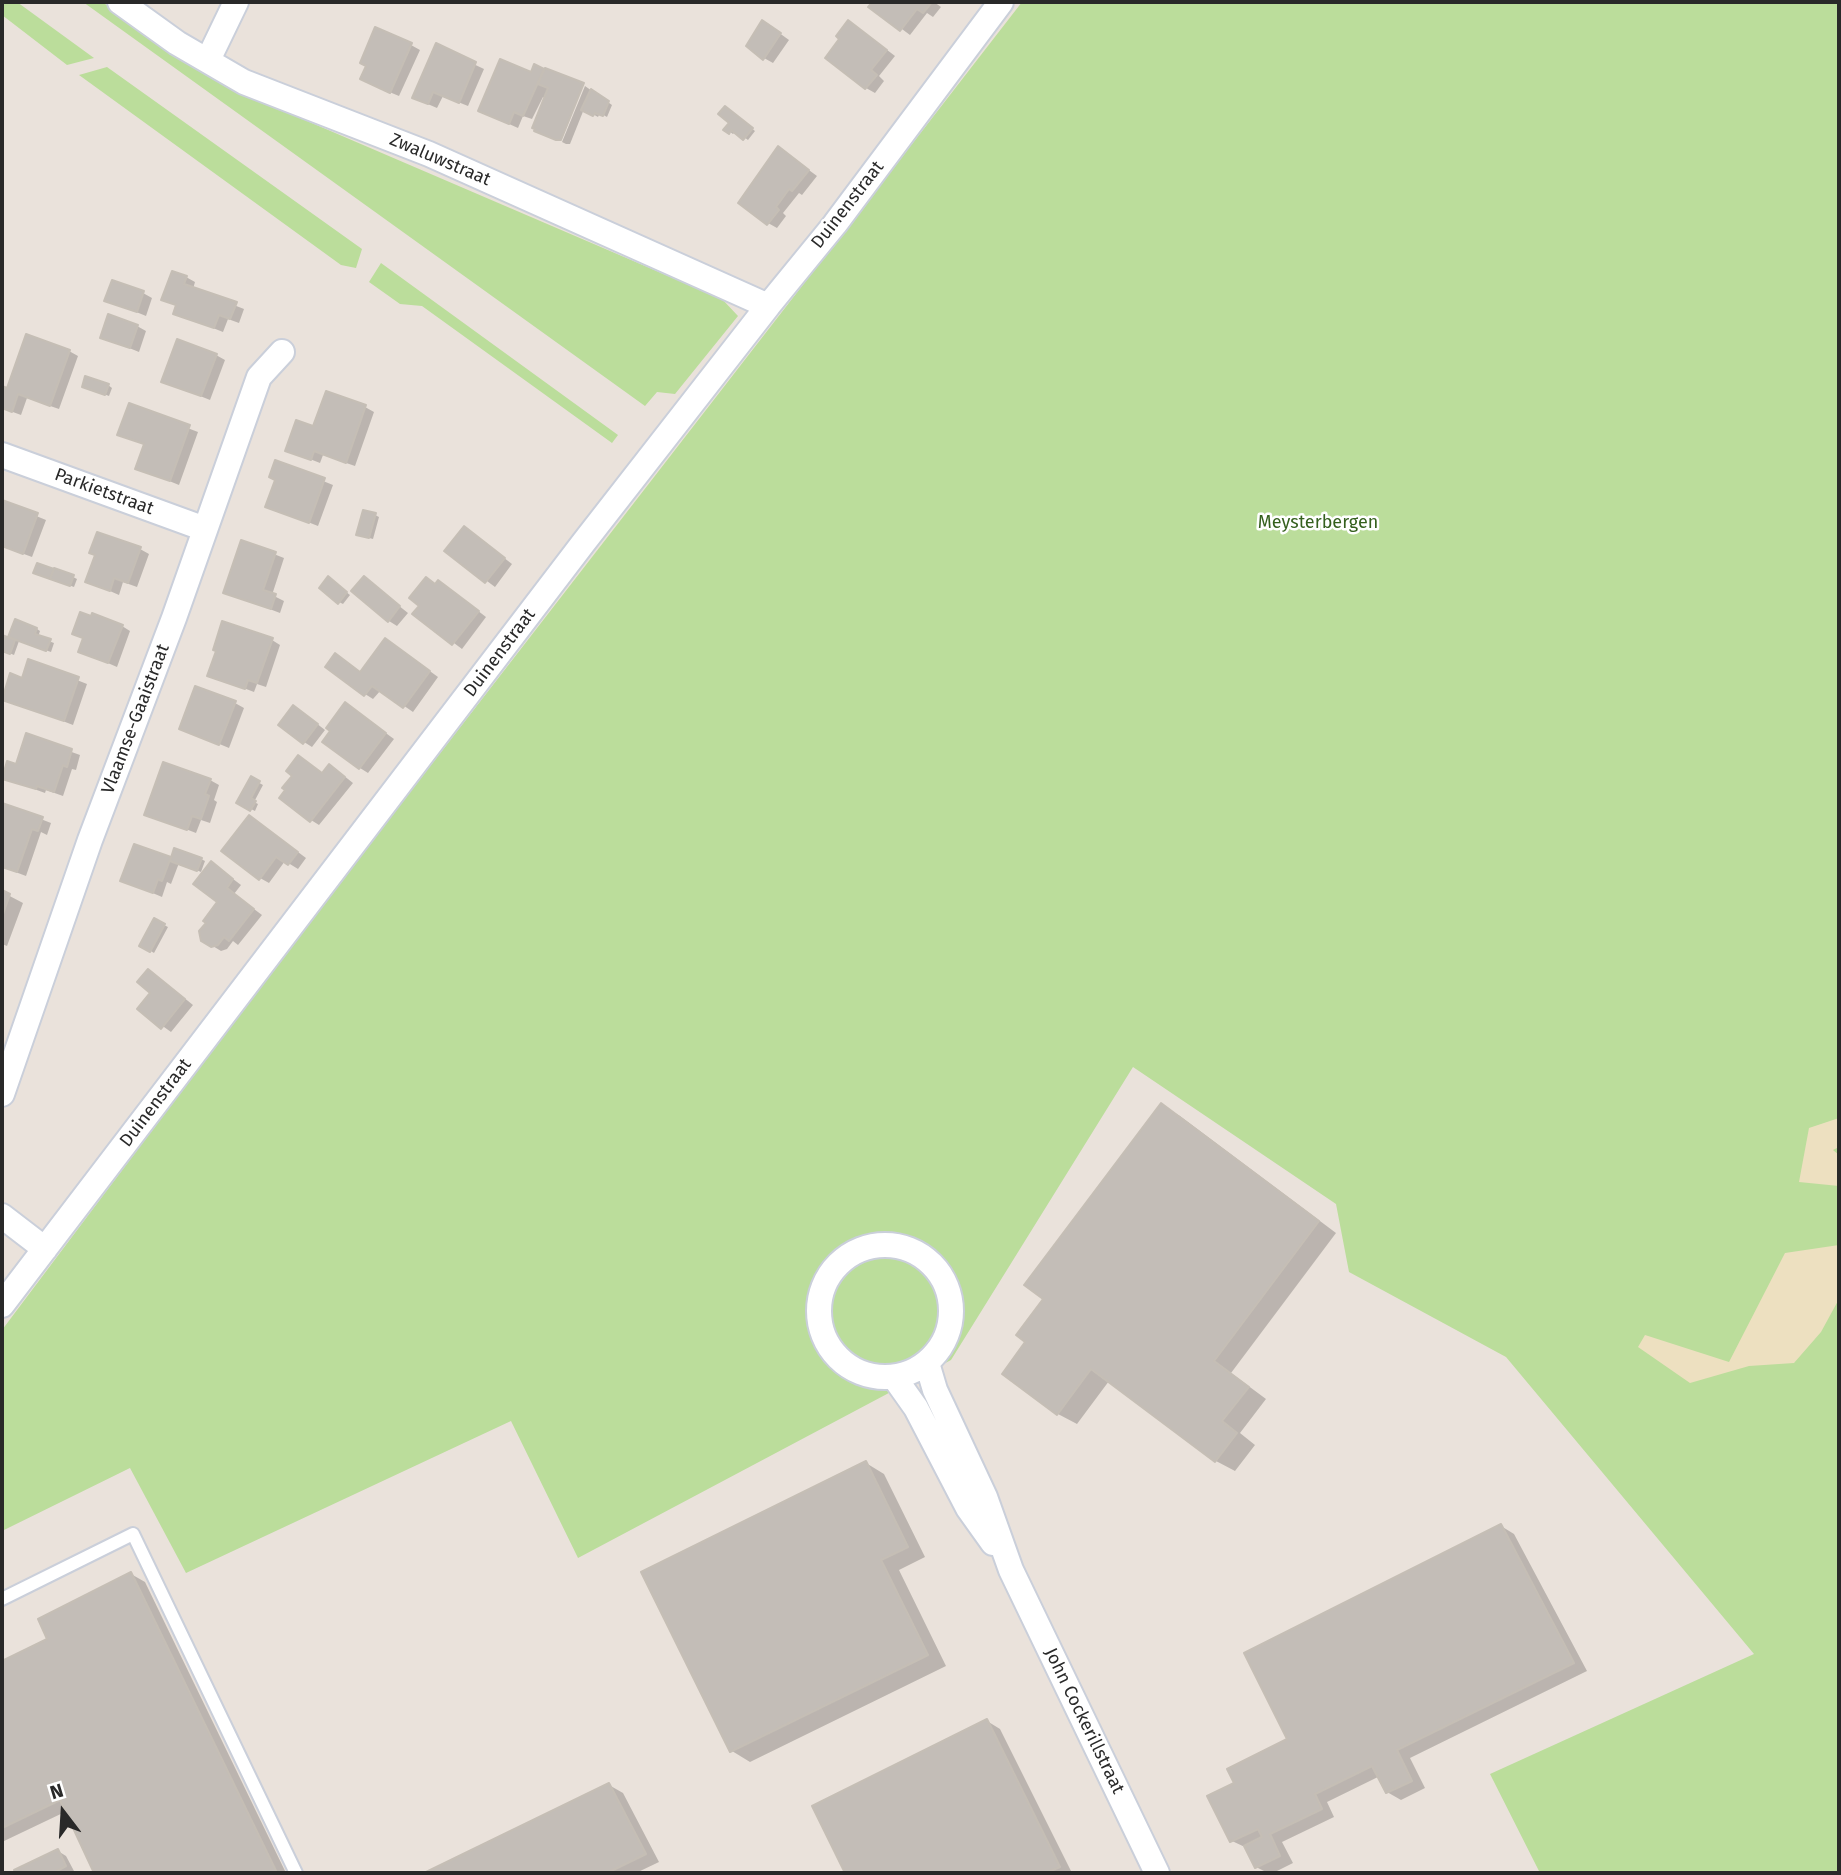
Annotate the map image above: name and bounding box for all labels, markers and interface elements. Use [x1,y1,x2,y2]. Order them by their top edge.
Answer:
street label: Zwaluwstraat [386,129,494,191]
street label: Duinenstraat [807,157,889,253]
street label: Parkietstraat [51,464,157,520]
park label: Meysterbergen [1258,512,1378,534]
street label: Duinenstraat [460,604,540,702]
street label: Vlaamse-Gaaistraat [97,641,175,797]
street label: Duinenstraat [116,1054,196,1152]
street label: John Cockerillstraat [1039,1645,1129,1797]
north arrow [28,1777,98,1847]
text: N [47,1779,66,1804]

